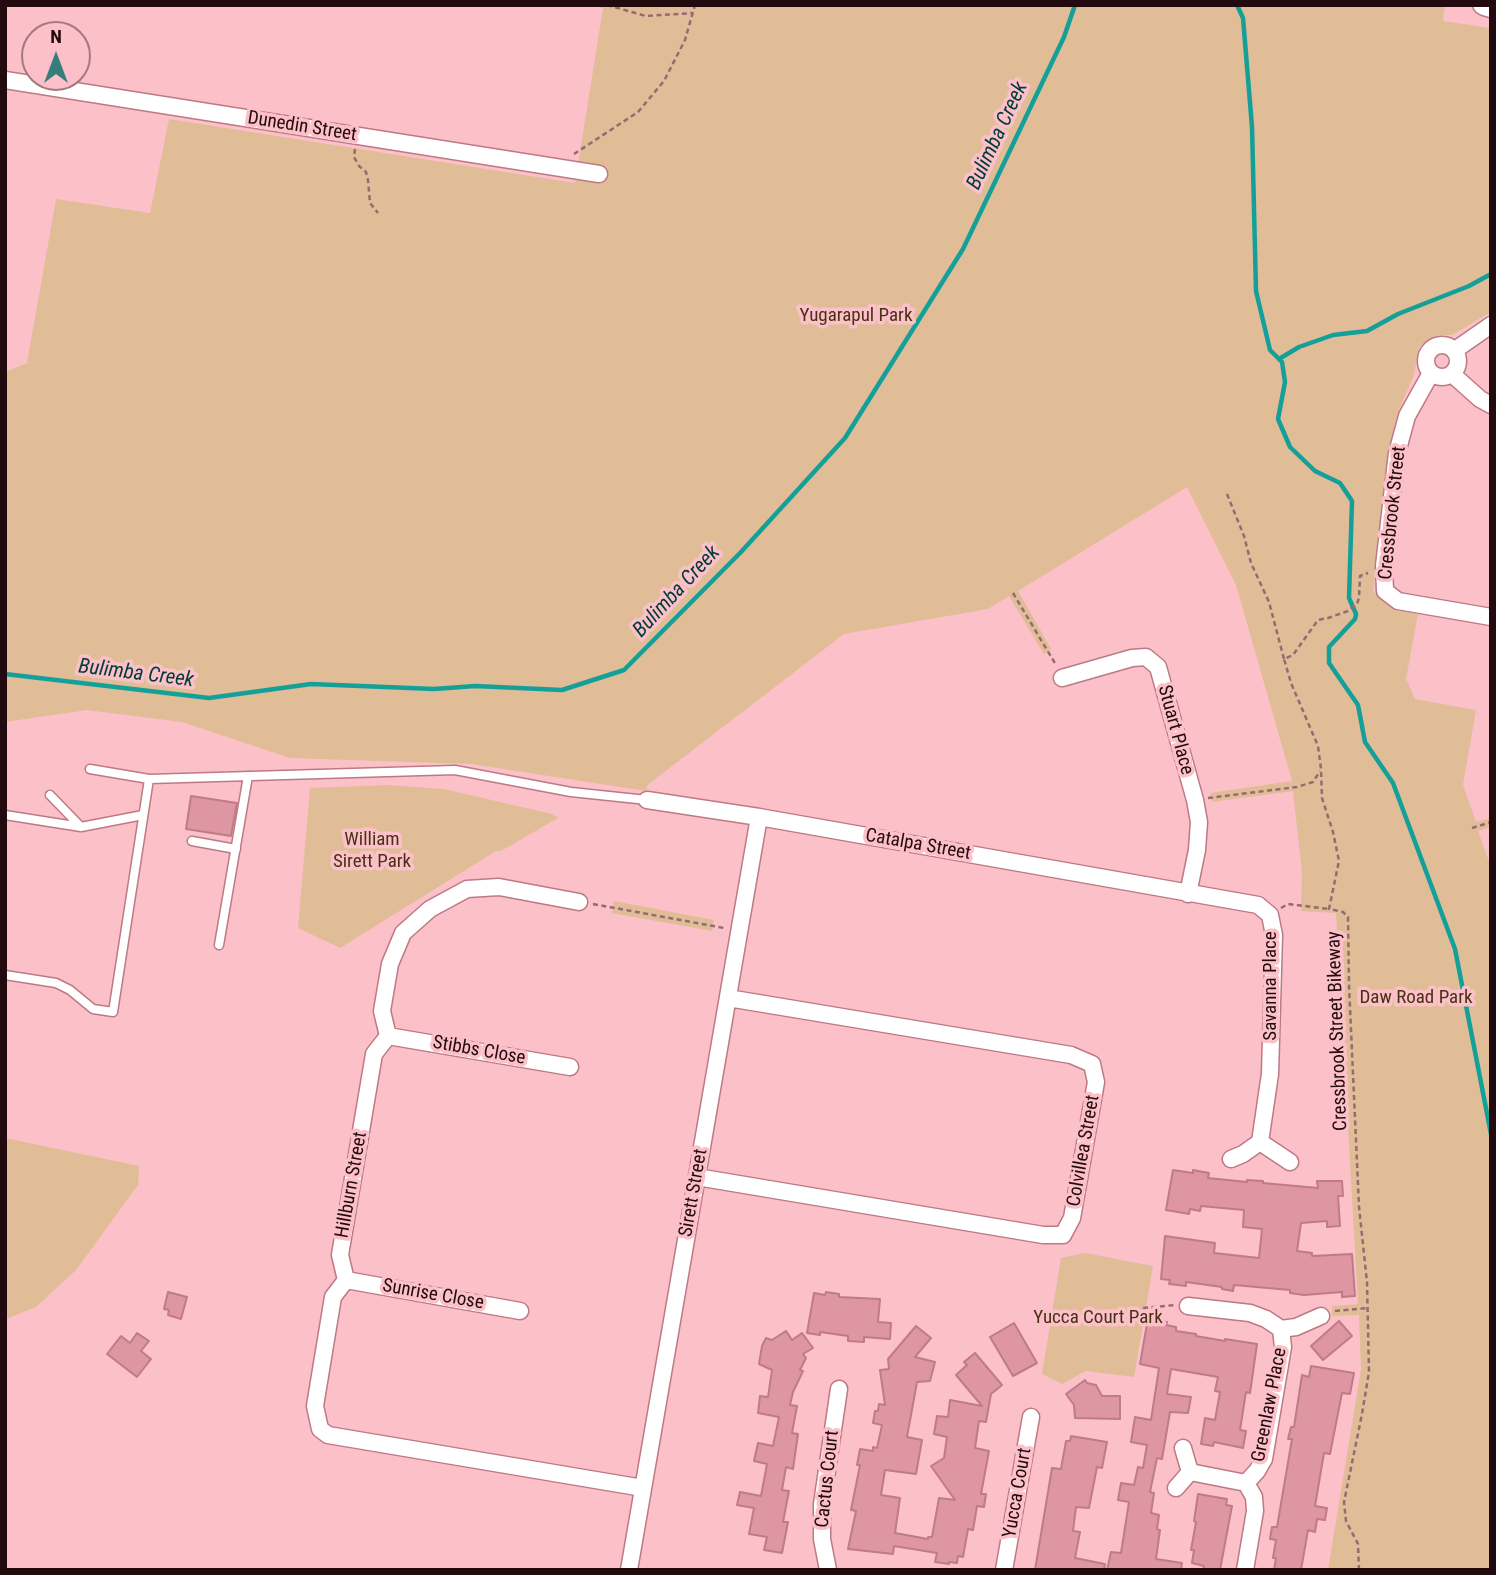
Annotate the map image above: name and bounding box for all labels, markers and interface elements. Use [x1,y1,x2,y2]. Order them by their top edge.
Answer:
north arrow [21,21,91,91]
text: N [50,25,62,48]
water label: Bulimba Creek [962,78,1034,194]
street label: Dunedin Street [246,107,358,147]
park label: Yugarapul Park [800,305,912,327]
street label: Cressbrook Street [1375,445,1411,581]
water label: Bulimba Creek [628,541,726,643]
water label: Bulimba Creek [77,654,195,694]
street label: Stuart Place [1152,683,1198,777]
street label: Catalpa Street [864,825,972,865]
park label: William Sirett Park [333,829,411,873]
street label: Savanna Place [1260,931,1282,1041]
street label: Cressbrook Street Bikeway [1323,931,1353,1131]
park label: Daw Road Park [1359,987,1473,1009]
street label: Stibbs Close [431,1032,527,1070]
street label: Colvillea Street [1063,1093,1105,1209]
street label: Hillburn Street [331,1130,373,1240]
street label: Sirett Street [675,1147,713,1239]
street label: Sunrise Close [381,1275,485,1315]
park label: Yucca Court Park [1033,1307,1163,1329]
street label: Greenlaw Place [1248,1346,1292,1464]
street label: Cactus Court [812,1429,844,1529]
street label: Yucca Court [999,1446,1037,1540]

